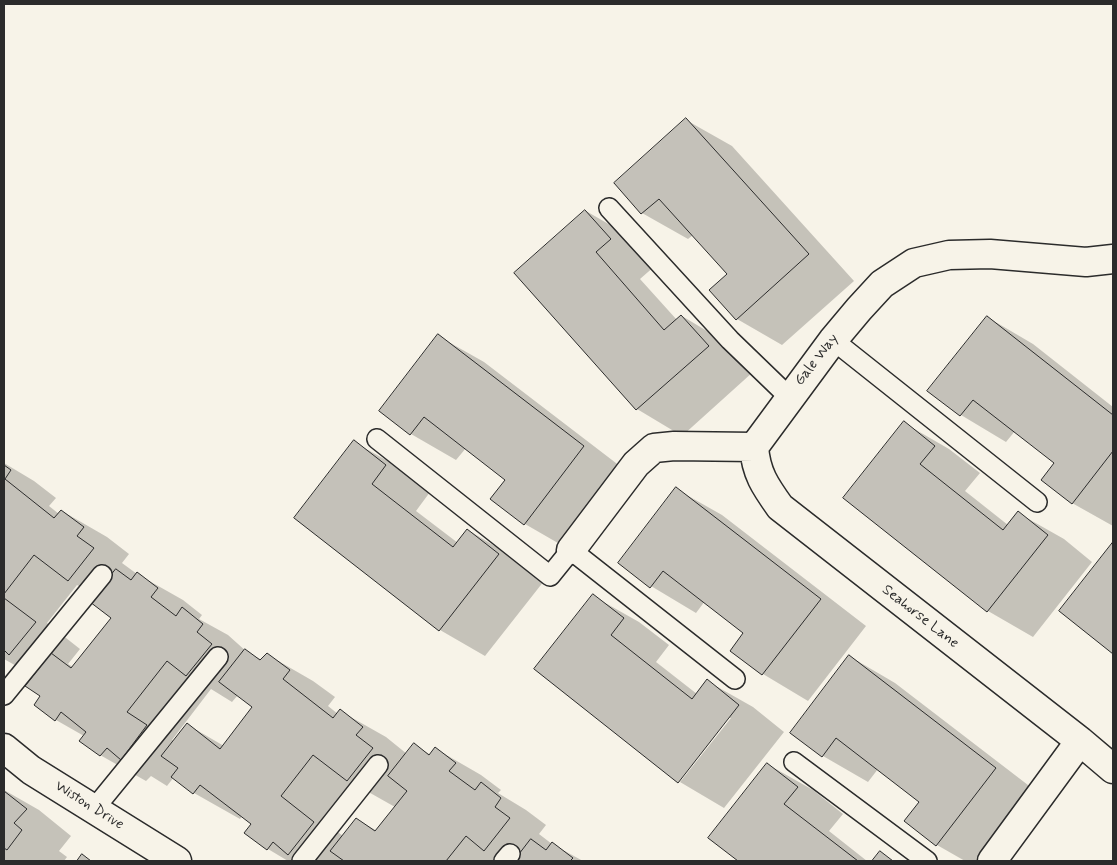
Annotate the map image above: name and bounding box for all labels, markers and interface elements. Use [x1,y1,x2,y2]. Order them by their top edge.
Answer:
street label: Gale Way [791,330,843,390]
street label: Seahorse Lane [878,581,962,653]
street label: Wiston Drive [51,778,127,834]

